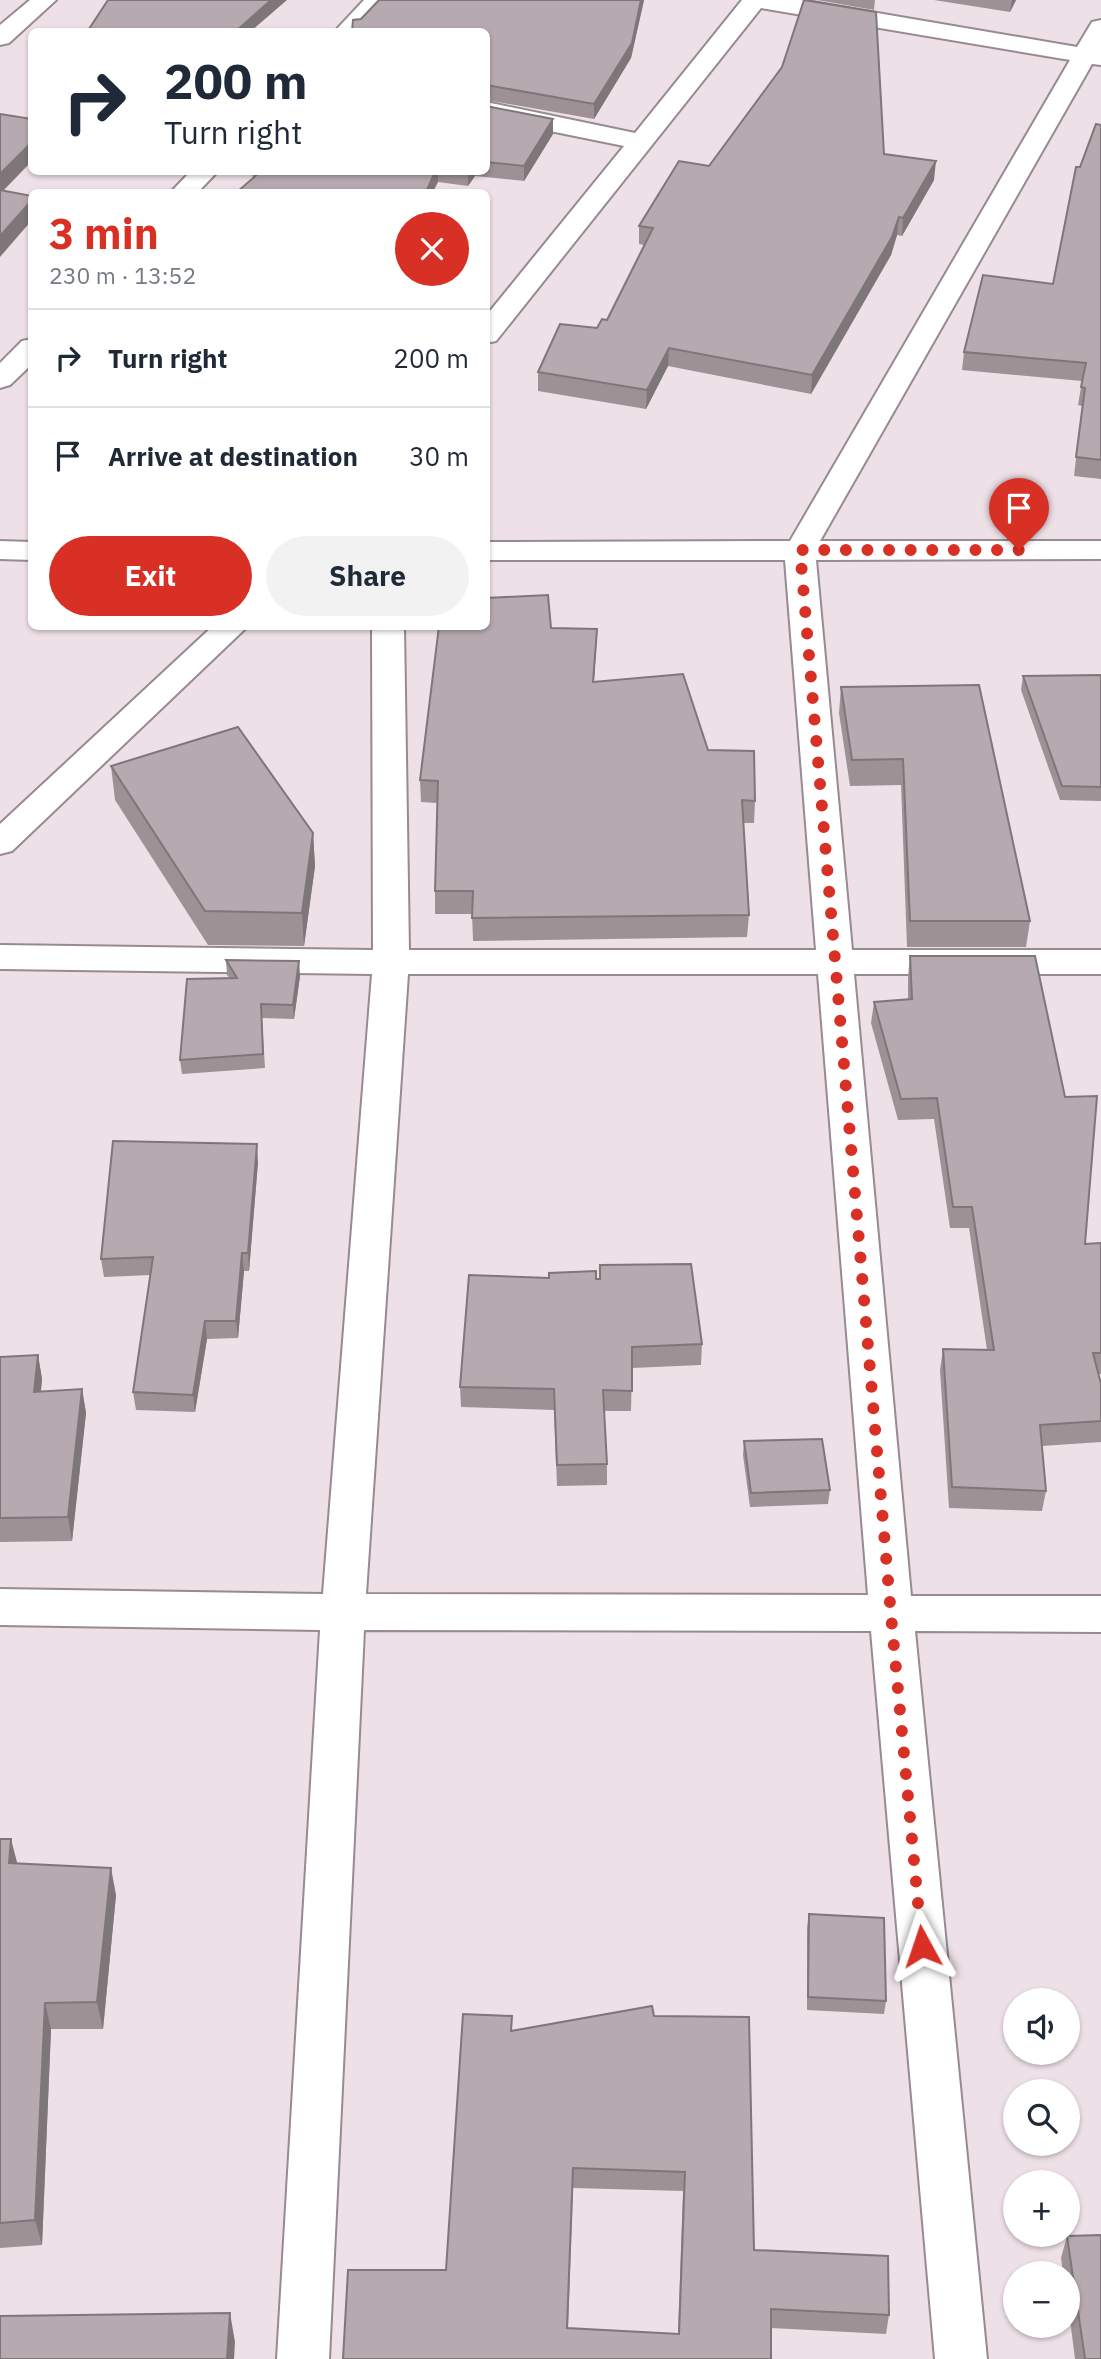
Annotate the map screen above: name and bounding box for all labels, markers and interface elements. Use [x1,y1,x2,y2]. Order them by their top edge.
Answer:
text: 200 m [164,49,308,112]
icon: right [49,56,140,147]
text: Turn right [164,111,302,153]
text: 3 min [49,206,159,261]
button: close [395,212,469,286]
text: 230 m · 13:52 [49,260,196,290]
icon: right [49,339,87,377]
text: Turn right [108,341,227,375]
text: 200 m [393,341,469,375]
icon: arrive [49,437,87,475]
text: Arrive at destination [108,439,358,473]
text: 30 m [409,439,469,473]
pin [989,478,1049,550]
icon: arrive [1000,489,1038,527]
button: Exit [49,536,252,616]
button: Share [266,536,469,616]
position arrow [885,1909,959,1983]
map controls [1003,1988,1080,2338]
button: sound [1003,1988,1080,2065]
button: search [1003,2079,1080,2156]
button: + [1003,2170,1080,2247]
button: − [1003,2261,1080,2338]

